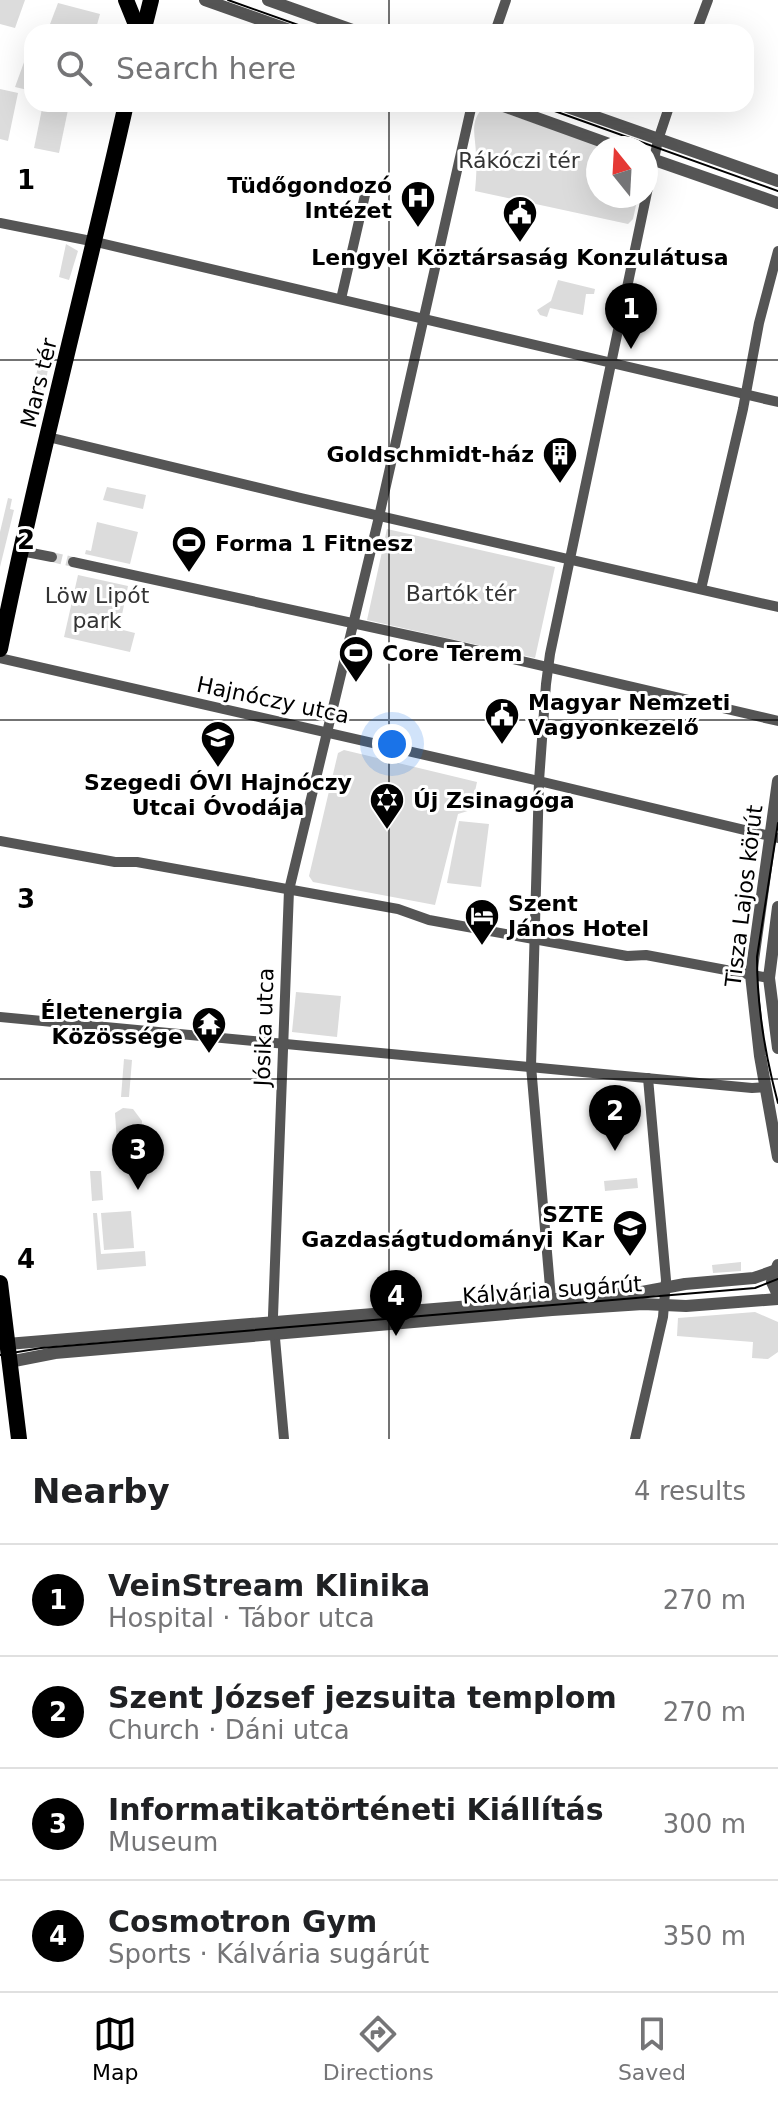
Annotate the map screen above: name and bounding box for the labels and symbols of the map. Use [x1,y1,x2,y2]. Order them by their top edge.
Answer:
north arrow [586,136,658,208]
park label: Rákóczi tér [458,148,581,173]
text: 1 [17,165,35,195]
place label: Tüdőgondozó Intézet [227,173,392,223]
hospital icon: Tüdőgondozó Intézet [399,179,437,229]
public building icon: Lengyel Köztársaság Konzulátusa [501,194,539,244]
place label: Lengyel Köztársaság Konzulátusa [311,245,729,270]
pin: 1 [605,283,657,349]
street label: Mars tér [16,335,62,430]
building icon: Goldschmidt-ház [541,435,579,485]
place label: Goldschmidt-ház [327,442,534,467]
sports icon: Forma 1 Fitnesz [170,524,208,574]
text: 2 [17,525,35,555]
place label: Forma 1 Fitnesz [215,531,413,556]
park label: Bartók tér [406,581,517,606]
park label: Löw Lipót park [45,583,150,633]
sports icon: Core Terem [337,634,375,684]
place label: Core Terem [382,641,522,666]
street label: Hajnóczy utca [194,672,352,728]
place label: Magyar Nemzeti Vagyonkezelő [528,690,730,740]
public building icon: Magyar Nemzeti Vagyonkezelő [483,696,521,746]
school or university icon: Szegedi ÓVI Hajnóczy Utcai Óvodája [199,719,237,769]
your location [372,724,412,764]
place label: Szegedi ÓVI Hajnóczy Utcai Óvodája [84,770,352,820]
synagogue icon: Új Zsinagóga [368,781,406,831]
place label: Új Zsinagóga [413,788,575,813]
street label: Tisza Lajos körút [720,803,768,989]
text: 3 [17,884,35,914]
place label: Szent János Hotel [506,891,649,941]
hotel icon: Szent János Hotel [463,897,501,947]
street label: Jósika utca [249,967,279,1089]
place label: Életenergia Közössége [41,999,183,1049]
temple icon: Életenergia Közössége [190,1005,228,1055]
pin: 2 [589,1085,641,1151]
pin: 3 [112,1124,164,1190]
place label: SZTE Gazdaságtudományi Kar [301,1202,604,1252]
school or university icon: SZTE Gazdaságtudományi Kar [611,1208,649,1258]
text: 4 [17,1244,35,1274]
pin: 4 [370,1270,422,1336]
street label: Kálvária sugárút [461,1271,643,1309]

